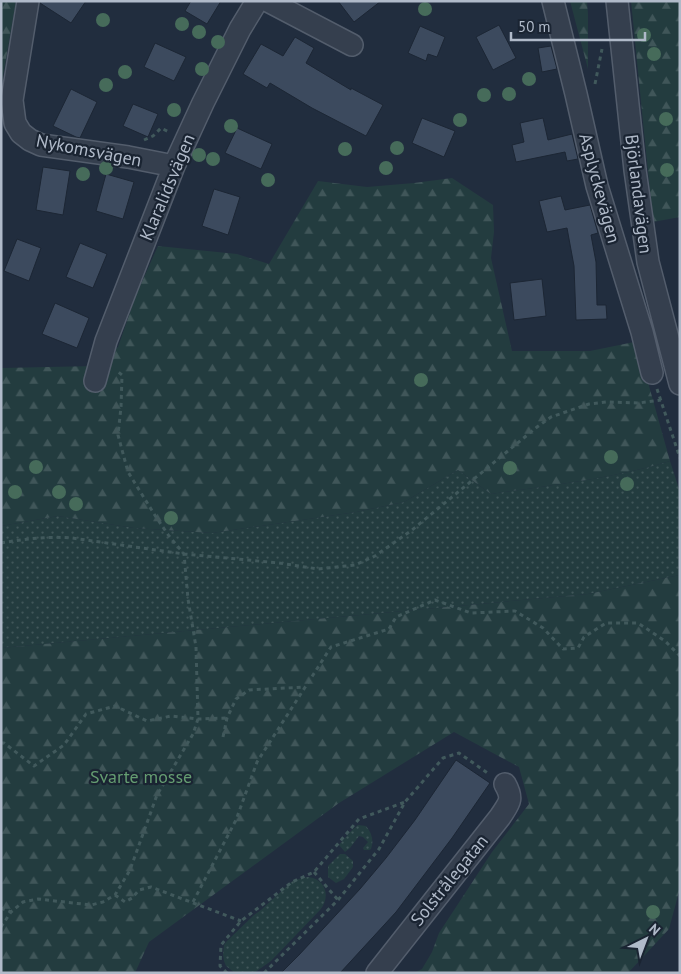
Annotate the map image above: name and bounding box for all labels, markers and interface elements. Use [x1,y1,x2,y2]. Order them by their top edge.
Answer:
scale bar [511,10,645,42]
text: 50 m [518,17,551,36]
street label: Nykomsvägen [34,129,144,171]
street label: Klaralidsvägen [134,130,200,244]
street label: Asplyckevägen [574,131,626,245]
street label: Björlandavägen [620,133,658,255]
park label: Svarte mosse [90,765,192,788]
street label: Solstrålegatan [405,830,493,930]
north arrow [621,914,671,964]
text: N [645,920,664,939]

